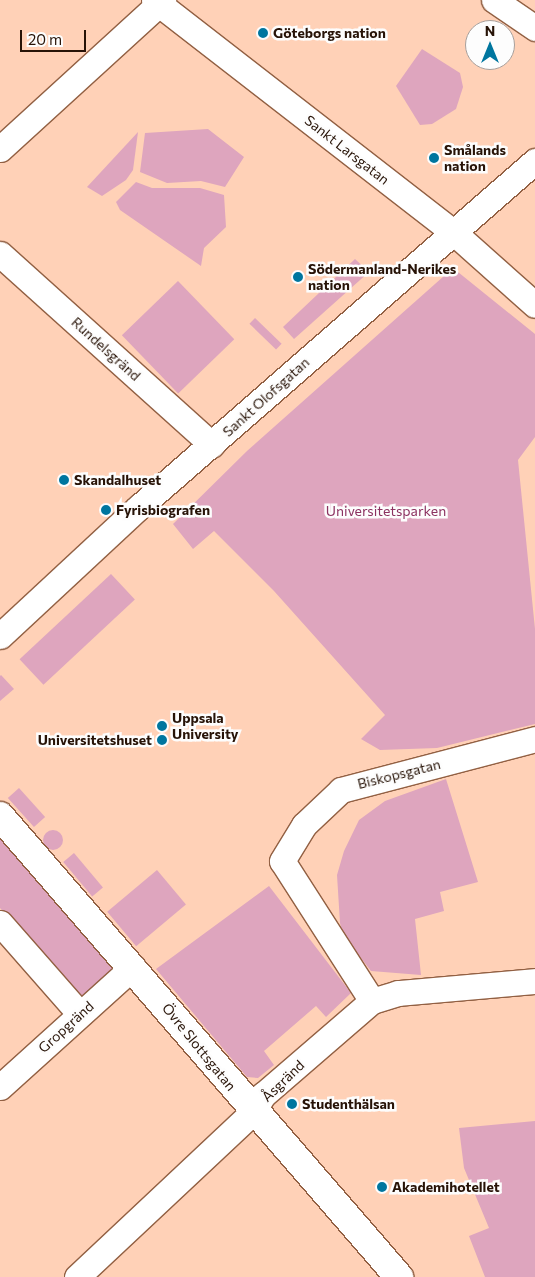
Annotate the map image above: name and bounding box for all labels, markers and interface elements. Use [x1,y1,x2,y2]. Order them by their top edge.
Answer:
scale bar [22,20,89,52]
north arrow [465,20,515,70]
text: N [485,22,495,39]
place label: Göteborgs nation [273,25,386,41]
marker: Göteborgs nation [257,27,269,39]
text: 20 m [28,30,62,48]
street label: Sankt Larsgatan [301,112,393,188]
place label: Smålands nation [444,142,506,174]
marker: Smålands nation [428,152,440,164]
place label: Södermanland-Nerikes nation [308,261,456,294]
marker: Södermanland-Nerikes nation [292,271,304,283]
street label: Rundelsgränd [68,314,144,384]
street label: Sankt Olofsgatan [219,354,313,440]
place label: Skandalhuset [74,472,161,488]
marker: Skandalhuset [58,474,70,486]
place label: Fyrisbiografen [116,502,210,518]
park label: Universitetsparken [326,503,446,519]
marker: Fyrisbiografen [100,504,112,516]
place label: Uppsala University [172,710,238,742]
marker: Uppsala University [156,720,168,732]
place label: Universitetshuset [38,732,152,748]
marker: Universitetshuset [156,734,168,746]
street label: Biskopsgatan [356,756,442,792]
street label: Gropgränd [35,998,97,1056]
street label: Övre Slottsgatan [159,1000,239,1094]
street label: Åsgränd [258,1057,308,1105]
place label: Studenthälsan [302,1096,395,1112]
marker: Studenthälsan [286,1098,298,1110]
place label: Akademihotellet [392,1179,500,1195]
marker: Akademihotellet [376,1181,388,1193]

